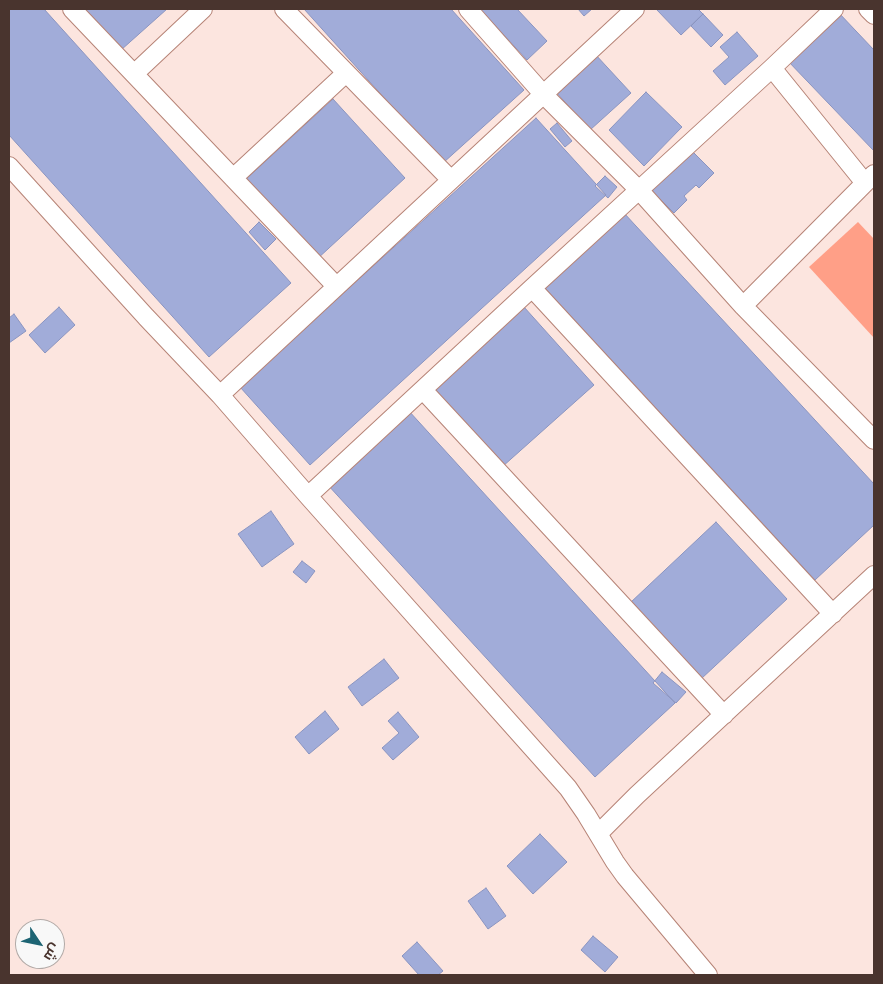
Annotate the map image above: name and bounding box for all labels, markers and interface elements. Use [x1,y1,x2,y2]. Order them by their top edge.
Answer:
north arrow [15,919,65,969]
text: ش [40,940,64,964]

